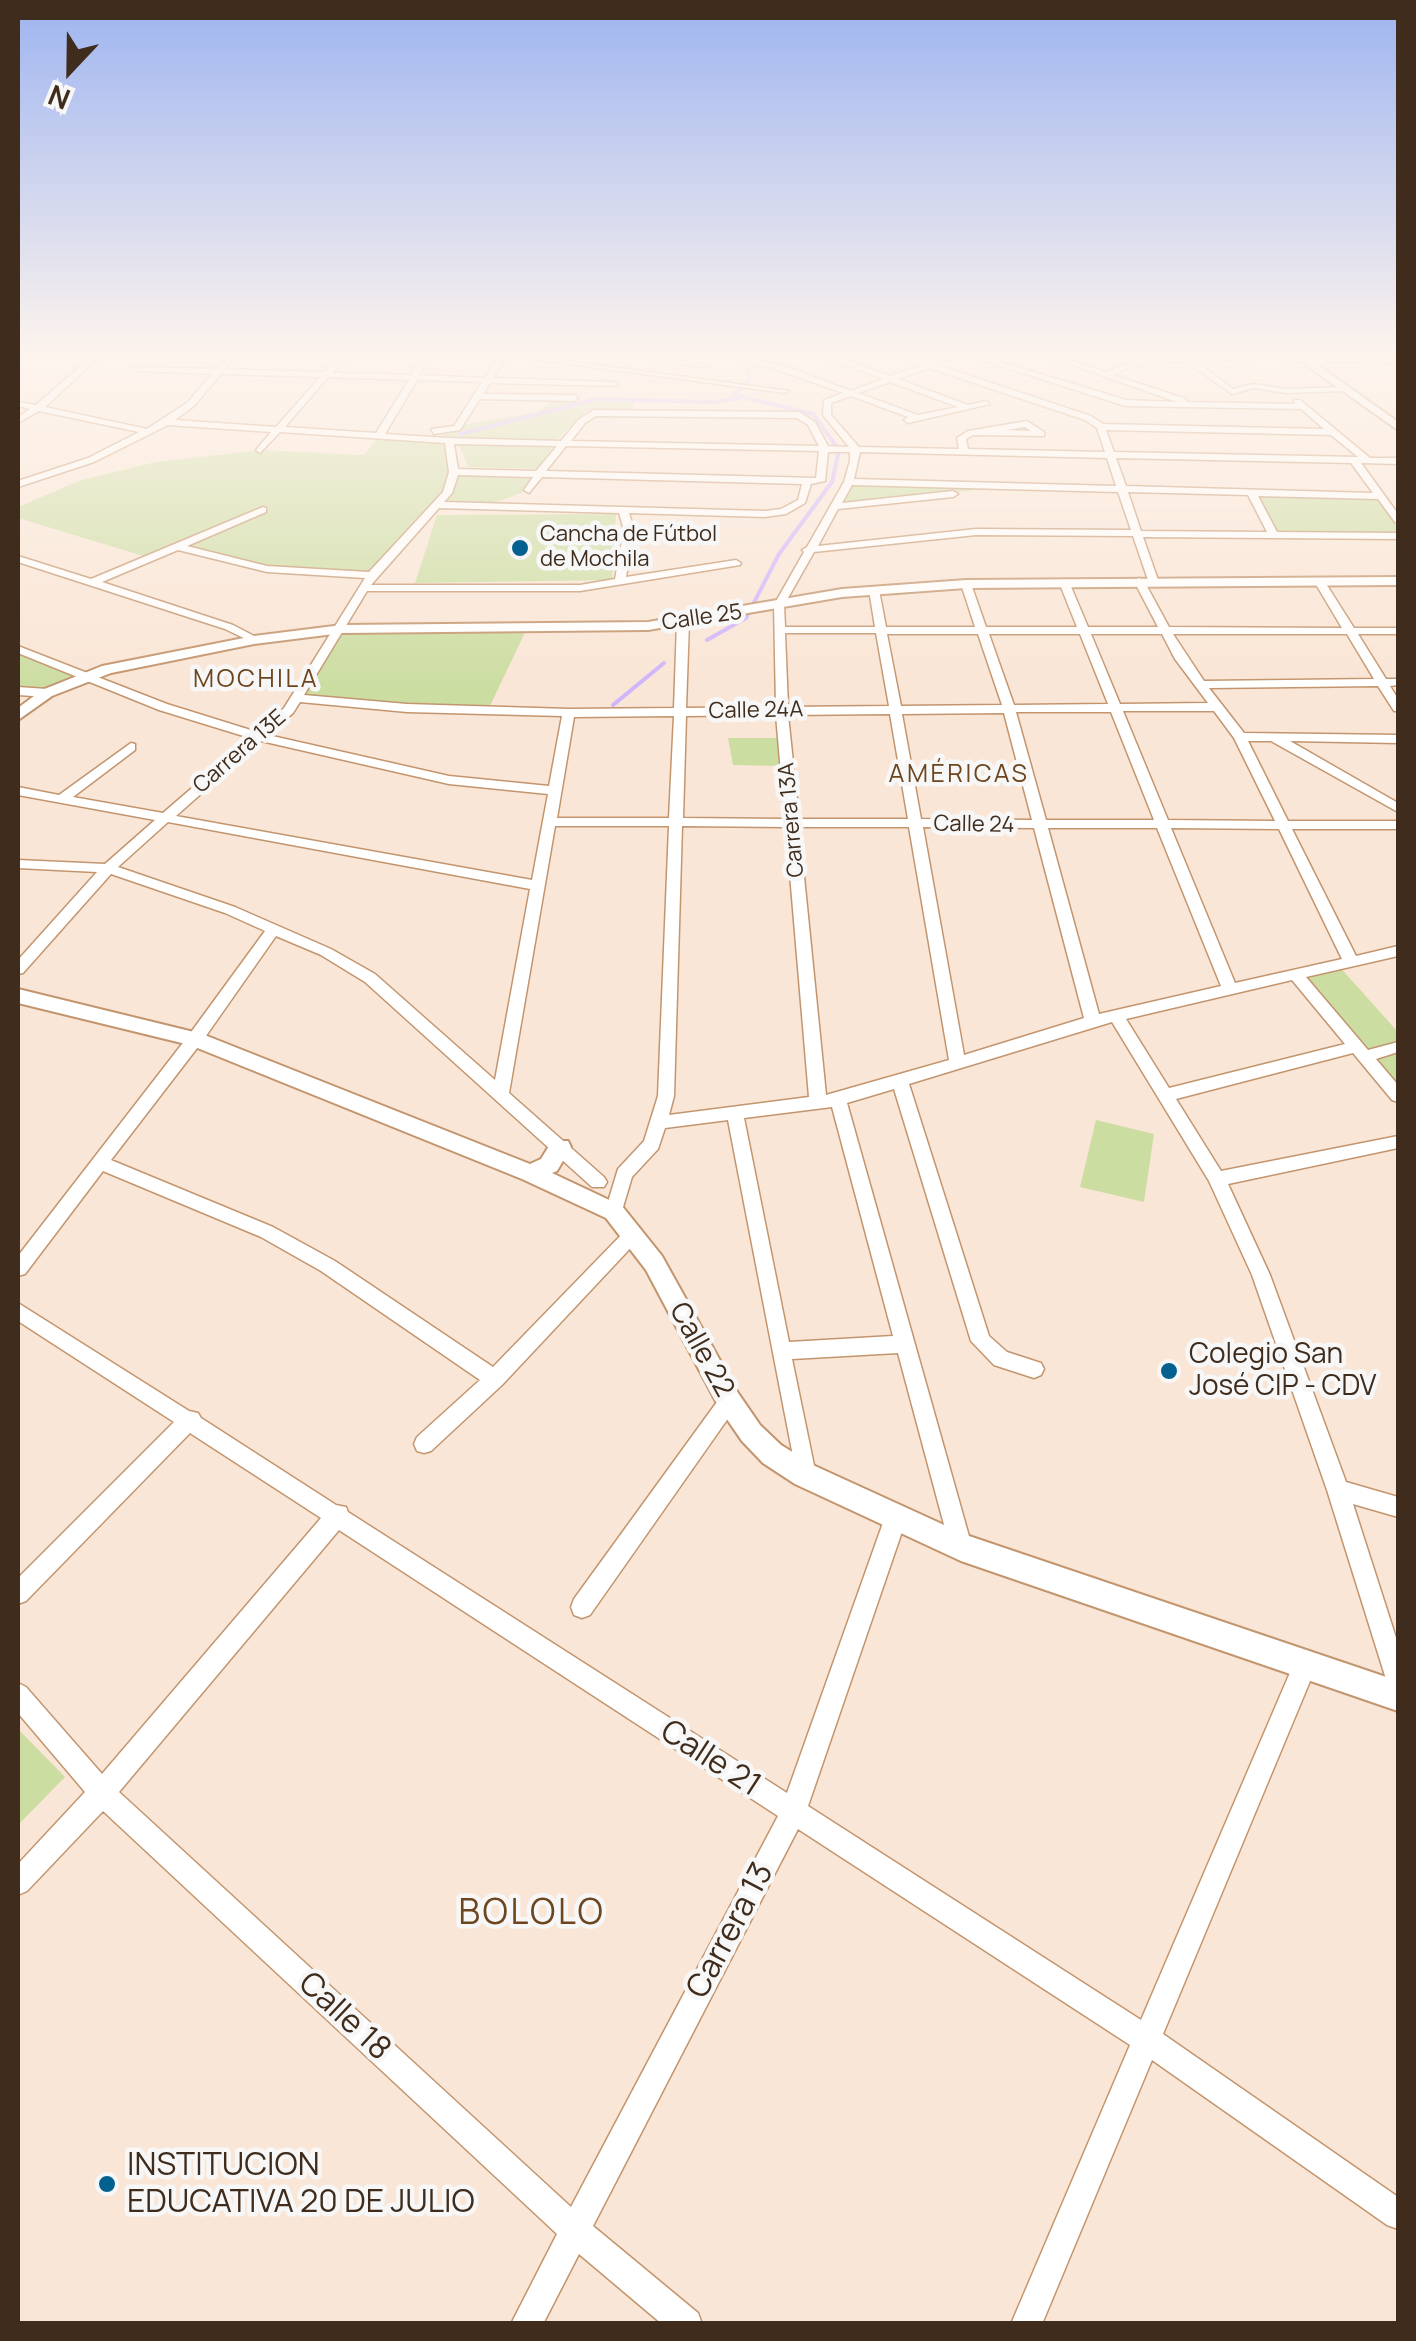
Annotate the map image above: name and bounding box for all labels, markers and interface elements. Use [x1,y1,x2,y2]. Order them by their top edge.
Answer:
north arrow [20,20,120,120]
text: N [42,76,75,119]
place label: Cancha de Fútbol de Mochila [540,522,717,574]
marker: Cancha de Fútbol de Mochila [509,537,531,559]
street label: Calle 25 [660,599,744,637]
district label: MOCHILA [193,665,319,695]
street label: Calle 24A [708,697,804,725]
street label: Carrera 13E [188,705,292,799]
district label: AMÉRICAS [889,760,1029,790]
street label: Carrera 13A [774,761,810,879]
street label: Calle 24 [933,811,1015,839]
street label: Calle 22 [661,1297,741,1403]
place label: Colegio San José CIP - CDV [1189,1338,1376,1404]
marker: Colegio San José CIP - CDV [1158,1360,1180,1382]
street label: Calle 21 [653,1713,767,1805]
street label: Carrera 13 [679,1857,783,2005]
district label: BOLOLO [459,1893,605,1935]
street label: Calle 18 [290,1965,398,2069]
place label: INSTITUCION EDUCATIVA 20 DE JULIO [127,2147,475,2222]
marker: INSTITUCION EDUCATIVA 20 DE JULIO [96,2173,118,2195]

